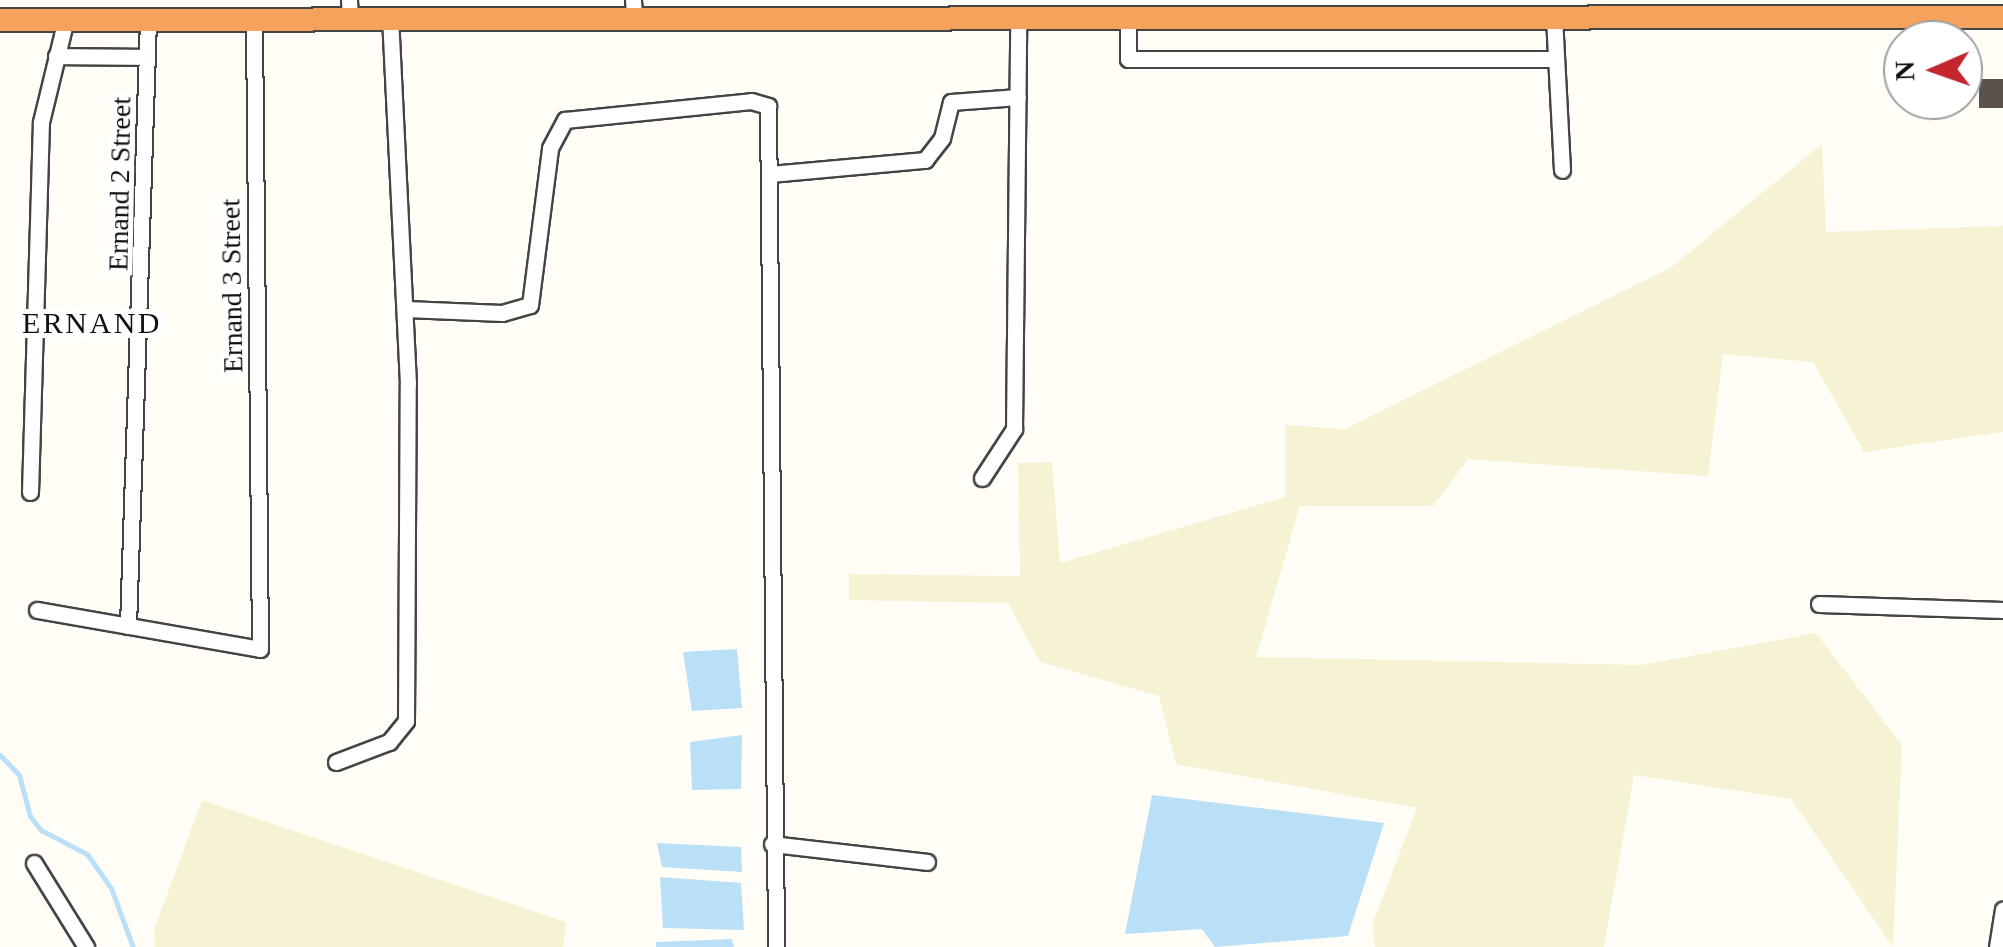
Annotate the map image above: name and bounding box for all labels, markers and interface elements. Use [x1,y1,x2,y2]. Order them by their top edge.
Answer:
north arrow [1883,20,1983,120]
text: N [1889,60,1920,82]
street label: Ernand 2 Street [102,97,138,271]
street label: Ernand 3 Street [214,199,250,373]
district label: ERNAND [22,305,162,341]

